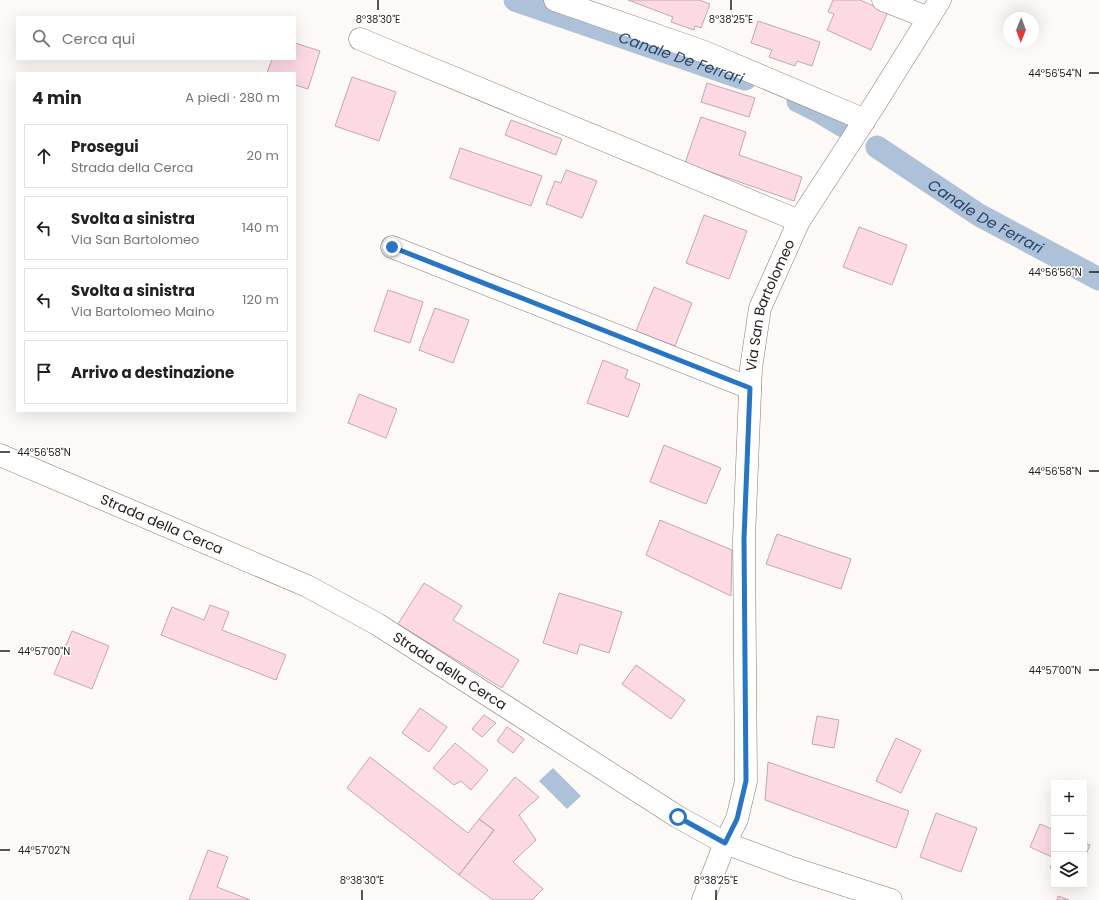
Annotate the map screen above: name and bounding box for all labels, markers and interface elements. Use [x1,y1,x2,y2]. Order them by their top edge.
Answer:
text: 8°38'30"E [356,12,400,27]
text: 8°38'25"E [709,12,753,27]
north arrow [1003,12,1039,48]
search box [16,16,296,60]
water label: Canale De Ferrari [616,26,747,88]
icon: search [30,27,52,49]
text: Cerca qui [62,28,135,49]
text: 44°56'54"N [1028,66,1082,81]
text: 4 min [32,86,82,110]
text: A piedi · 280 m [185,88,280,107]
text: Prosegui [71,136,139,157]
icon: ahead [33,145,55,167]
text: 20 m [246,146,279,165]
text: Strada della Cerca [71,158,193,177]
water label: Canale De Ferrari [924,174,1048,258]
text: Svolta a sinistra [71,208,195,229]
icon: left [33,217,55,239]
text: 140 m [242,218,279,237]
text: Via San Bartolomeo [71,230,199,249]
street label: Via San Bartolomeo [741,236,800,373]
route end [383,238,401,256]
text: 44°56'56"N [1028,265,1082,280]
text: Svolta a sinistra [71,280,195,301]
icon: left [33,289,55,311]
text: 120 m [242,290,279,309]
text: Via Bartolomeo Maino [71,302,214,321]
icon: arrive [33,361,55,383]
text: Arrivo a destinazione [71,362,234,383]
text: 44°56'58"N [17,445,71,460]
text: 44°56'58"N [1028,464,1082,479]
street label: Strada della Cerca [97,489,226,559]
street label: Strada della Cerca [389,627,511,715]
text: 44°57'00"N [18,644,70,659]
text: 44°57'00"N [1029,663,1081,678]
map controls [1051,780,1087,888]
button: + [1051,780,1087,816]
route start [669,808,687,826]
button: − [1051,816,1087,852]
text: 44°57'02"N [18,843,70,858]
button: layers [1051,852,1087,888]
text: 8°38'30"E [340,873,384,888]
text: 8°38'25"E [694,873,738,888]

